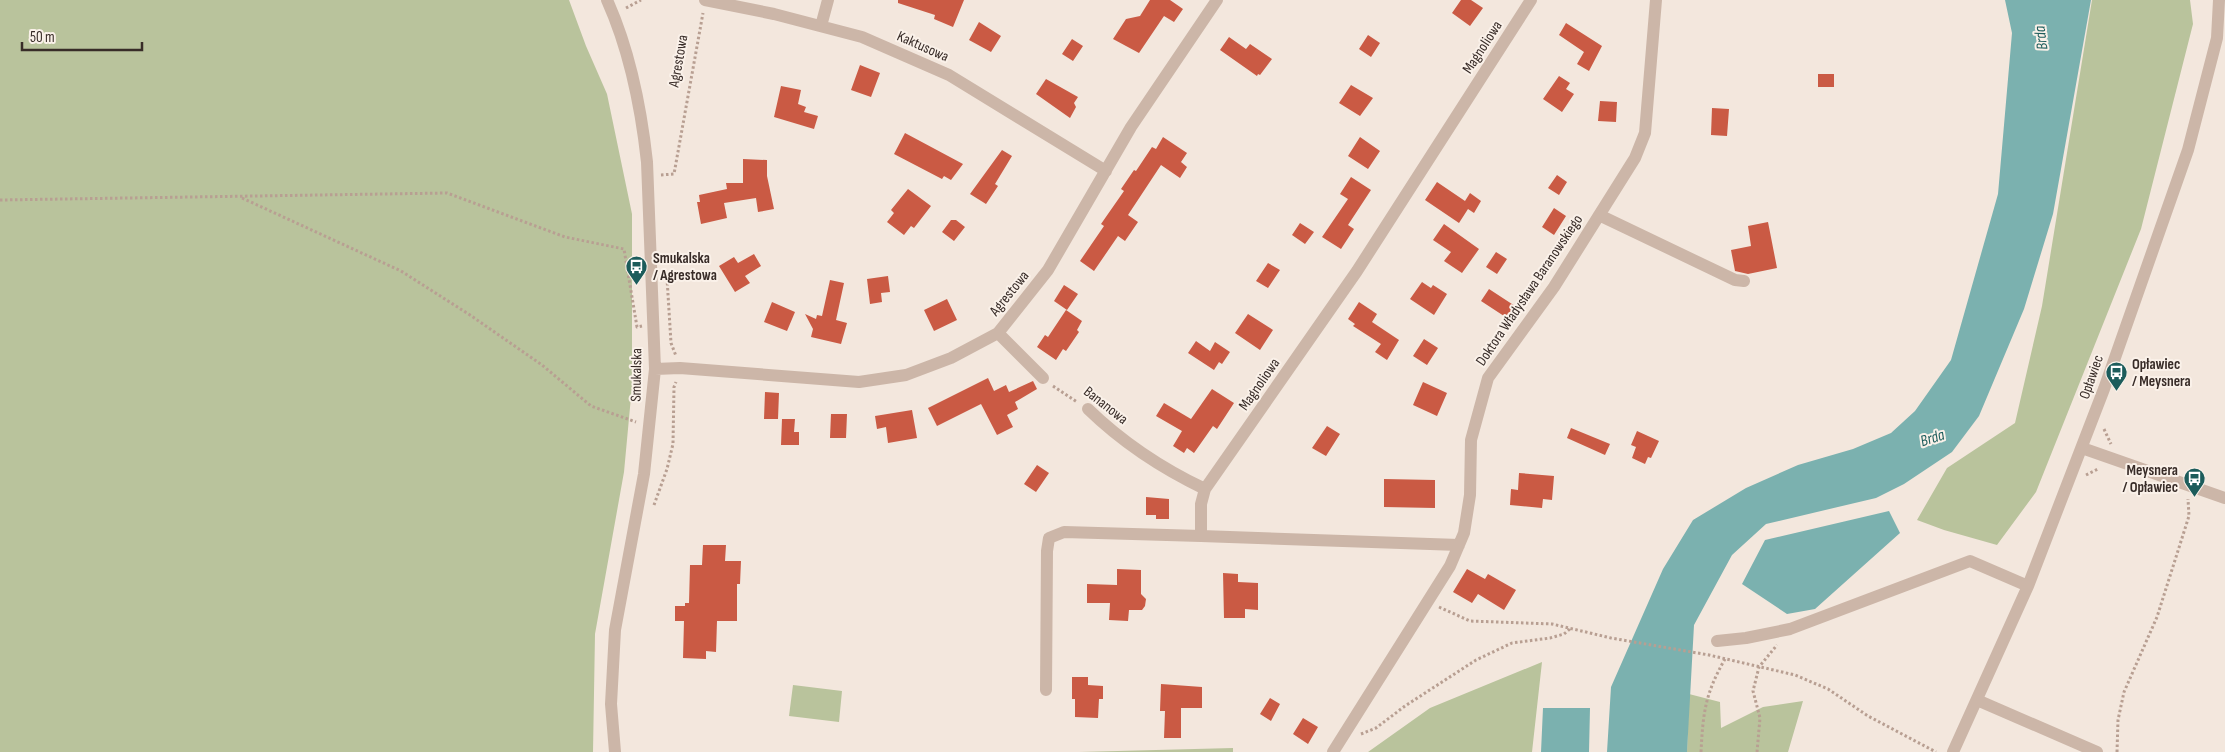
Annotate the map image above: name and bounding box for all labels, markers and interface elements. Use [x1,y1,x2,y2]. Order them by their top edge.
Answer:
street label: Magnoliowa [1458,17,1507,77]
scale bar [22,20,142,52]
water label: Brda [2031,24,2052,51]
street label: Kaktusowa [894,27,952,66]
text: 50 m [30,28,55,47]
street label: Agrestowa [664,33,692,90]
street label: Doktora Władysława Baranowskiego [1472,211,1587,370]
place label: Smukalska / Agrestowa [653,249,717,285]
bus stop icon: Smukalska / Agrestowa [625,255,649,286]
street label: Agrestowa [985,267,1033,321]
street label: Smukalska [627,348,646,402]
street label: Opławiec [2075,353,2108,402]
street label: Magnoliowa [1235,354,1284,414]
place label: Opławiec / Meysnera [2132,355,2191,391]
bus stop icon: Opławiec / Meysnera [2104,361,2128,392]
street label: Bananowa [1080,382,1132,429]
water label: Brda [1918,425,1947,451]
place label: Meysnera / Opławiec [2122,461,2178,497]
bus stop icon: Meysnera / Opławiec [2182,467,2206,498]

